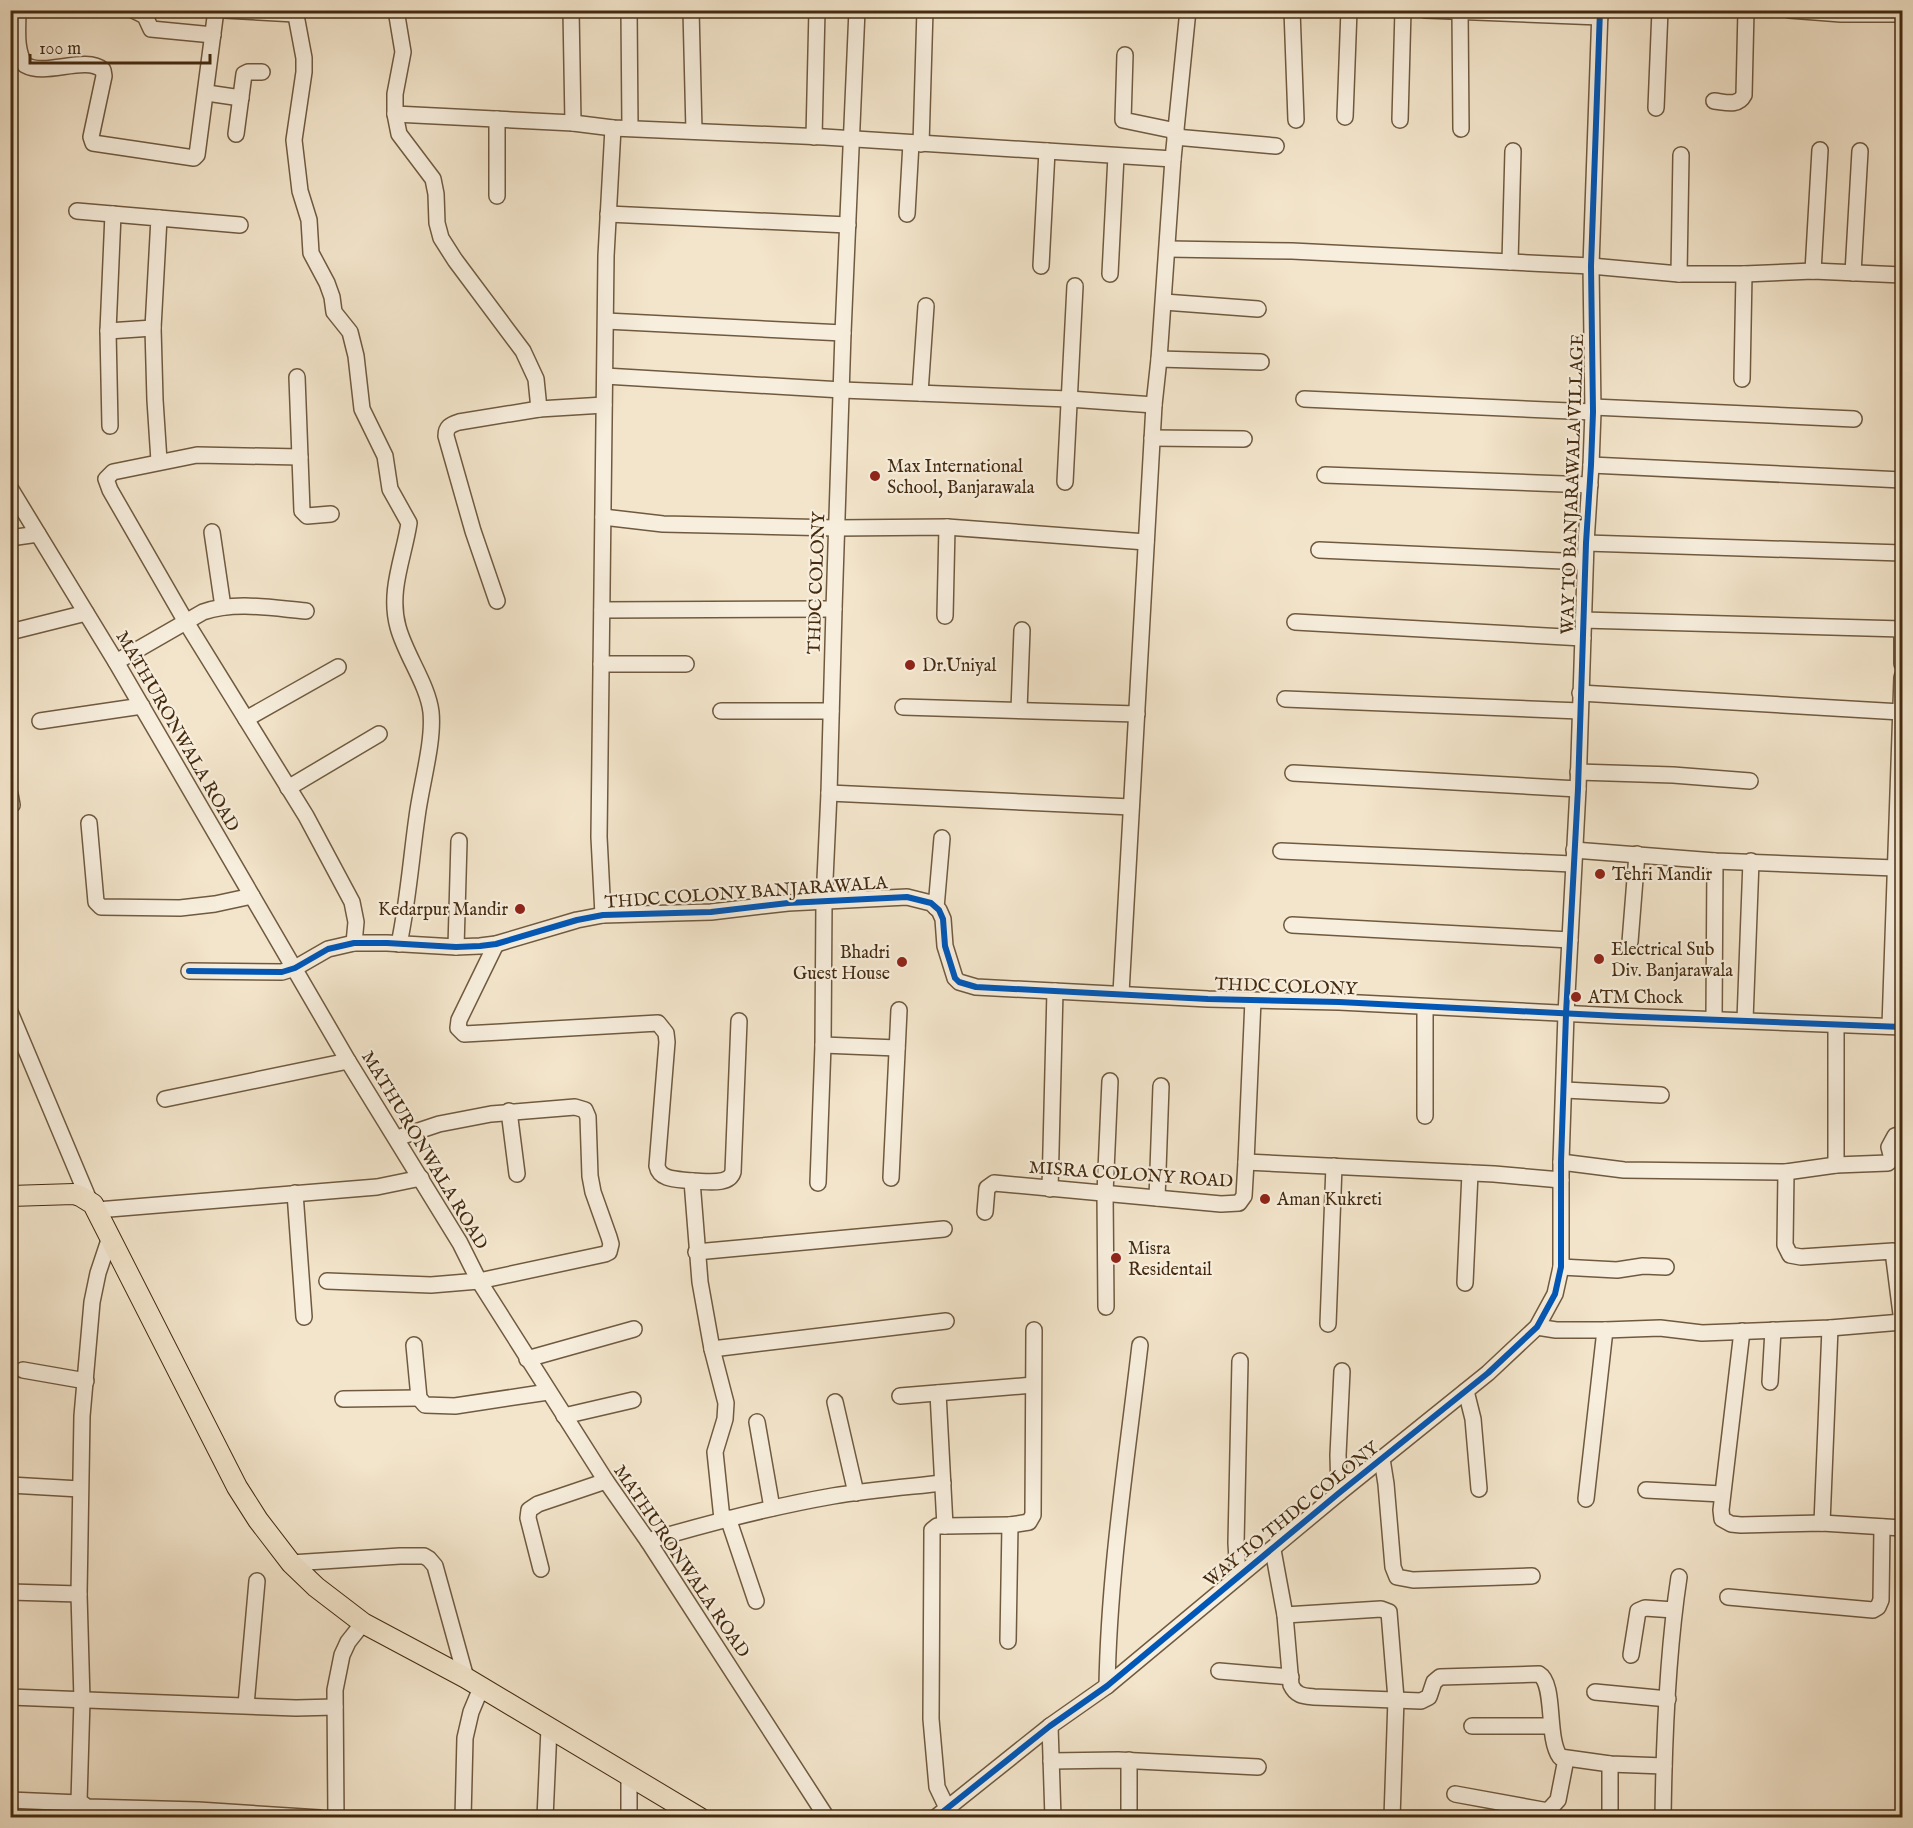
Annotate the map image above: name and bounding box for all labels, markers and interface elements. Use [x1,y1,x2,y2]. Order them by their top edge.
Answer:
scale bar [30,27,210,65]
text: 100 m [39,38,81,61]
street label: WAY TO BANJARAWALA VILLAGE [1557,333,1590,635]
place label: Max International School, Banjarawala [887,456,1035,500]
marker: Max International School, Banjarawala [868,469,882,483]
street label: THDC COLONY [804,511,832,655]
street label: MATHURONWALA ROAD [110,627,244,836]
place label: Dr.Uniyal [922,655,997,678]
marker: Dr.Uniyal [903,658,917,672]
place label: Tehri Mandir [1612,864,1712,887]
marker: Tehri Mandir [1593,867,1607,881]
street label: THDC COLONY BANJARAWALA [604,872,889,915]
place label: Kedarpur Mandir [378,899,508,922]
marker: Kedarpur Mandir [513,902,527,916]
place label: Electrical Sub Div. Banjarawala [1611,939,1733,983]
place label: Bhadri Guest House [793,942,890,986]
marker: Electrical Sub Div. Banjarawala [1592,952,1606,966]
marker: Bhadri Guest House [895,955,909,969]
street label: THDC COLONY [1214,974,1358,1002]
place label: ATM Chock [1587,987,1683,1010]
marker: ATM Chock [1569,990,1583,1004]
street label: MATHURONWALA ROAD [355,1047,492,1254]
street label: MISRA COLONY ROAD [1028,1157,1234,1194]
place label: Aman Kukreti [1276,1189,1382,1212]
marker: Aman Kukreti [1258,1192,1272,1206]
place label: Misra Residentail [1128,1238,1212,1282]
marker: Misra Residentail [1109,1251,1123,1265]
street label: WAY TO THDC COLONY [1200,1437,1385,1593]
street label: MATHURONWALA ROAD [608,1461,754,1663]

